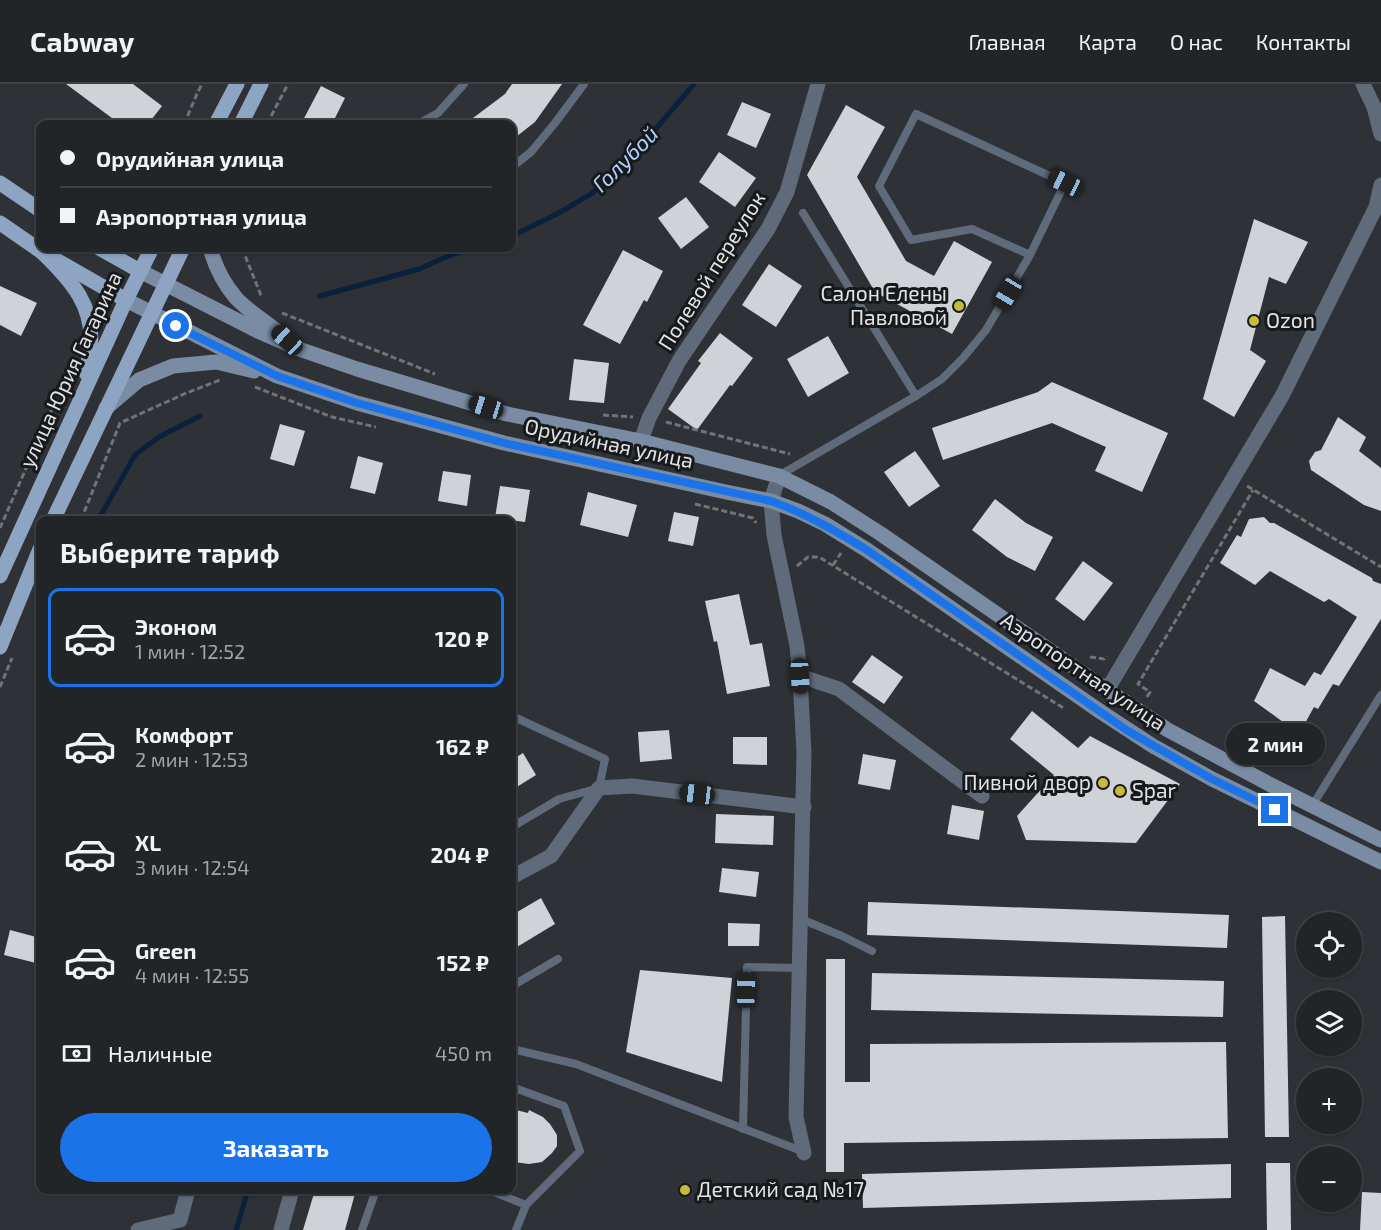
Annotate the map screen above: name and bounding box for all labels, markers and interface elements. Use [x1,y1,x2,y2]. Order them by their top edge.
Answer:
text: Cabway [30,24,134,58]
text: Главная [969,29,1046,54]
text: Карта [1079,29,1137,54]
text: О нас [1170,29,1223,54]
text: Контакты [1256,29,1351,54]
water label: Голубой [586,120,663,197]
text: Орудийная улица [96,145,284,171]
car [1045,167,1085,199]
street label: Полевой переулок [652,186,770,355]
text: Аэропортная улица [96,203,307,229]
street label: улица Юрия Гагарина [13,267,127,472]
car [991,273,1025,313]
place label: Салон Елены Павловой [820,280,947,329]
marker: Салон Елены Павловой [952,299,966,313]
place label: Ozon [1266,307,1315,332]
route start [162,312,189,339]
marker: Ozon [1247,314,1261,328]
car [268,321,306,359]
car [466,393,506,421]
street label: Орудийная улица [522,412,696,474]
text: Выберите тариф [60,536,280,568]
street label: Аэропортная улица [996,606,1171,736]
icon: car [63,611,117,665]
text: Эконом [135,613,217,639]
text: 120 ₽ [435,625,489,651]
text: 1 мин · 12:52 [135,639,245,663]
car [790,658,810,694]
icon: car [63,719,117,773]
text: Комфорт [135,721,233,747]
callout: 2 мин [1226,723,1324,765]
text: 2 мин [1248,732,1303,756]
text: 162 ₽ [436,733,489,759]
text: 2 мин · 12:53 [135,747,248,771]
place label: Пивной двор [964,769,1091,794]
marker: Пивной двор [1096,776,1110,790]
place label: Spar [1132,777,1176,802]
car [678,783,716,805]
marker: Spar [1113,784,1127,798]
route end [1261,796,1288,823]
icon: car [63,827,117,881]
text: XL [135,829,161,855]
text: 204 ₽ [431,841,489,867]
text: 3 мин · 12:54 [135,855,250,879]
map controls [1296,912,1362,1212]
button: locate [1296,912,1362,978]
icon: car [63,935,117,989]
text: Green [135,937,197,963]
text: 152 ₽ [437,949,489,975]
text: 4 мин · 12:55 [135,963,249,987]
car [737,972,755,1008]
button: layers [1296,990,1362,1056]
icon: cash [60,1037,93,1070]
text: Наличные [108,1040,212,1066]
text: 450 m [435,1041,492,1065]
button: + [1296,1068,1362,1134]
button: Заказать [60,1113,492,1182]
button: − [1296,1146,1362,1212]
place label: Детский сад №17 [697,1176,864,1201]
marker: Детский сад №17 [678,1183,692,1197]

